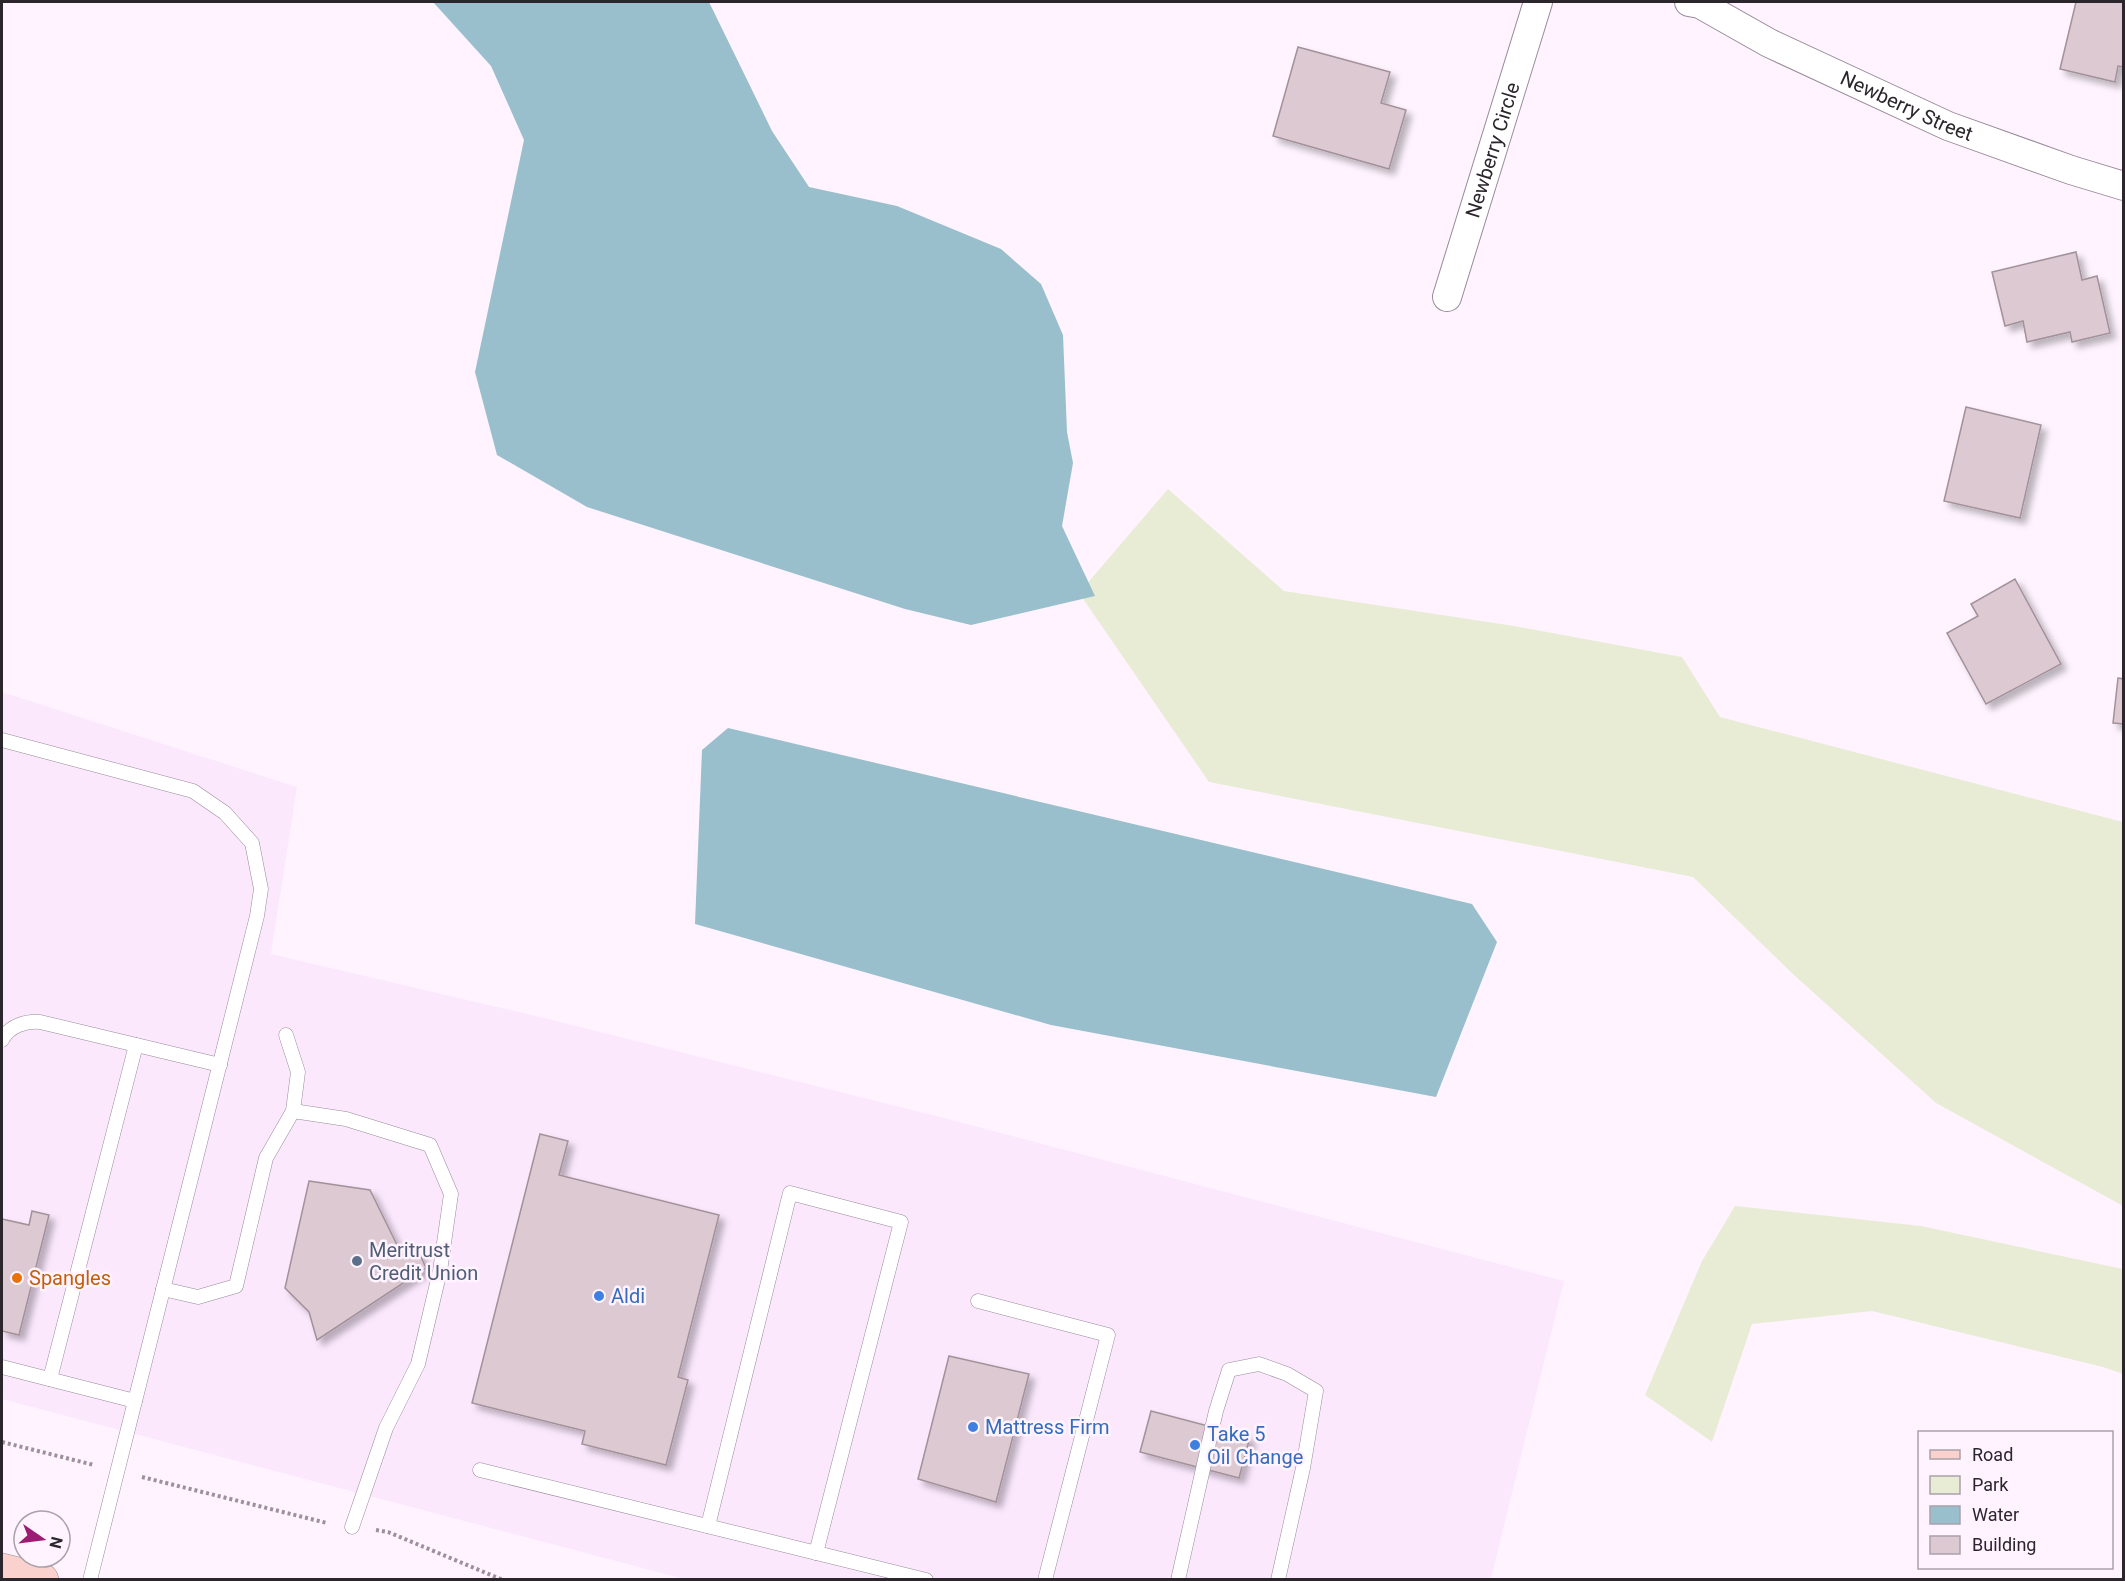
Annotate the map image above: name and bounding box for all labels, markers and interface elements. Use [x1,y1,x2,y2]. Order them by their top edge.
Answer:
street label: Newberry Street [1837,66,1976,146]
street label: Newberry Circle [1460,79,1525,220]
place label: Meritrust Credit Union [369,1238,478,1285]
marker: Meritrust Credit Union [350,1254,364,1268]
place label: Spangles [29,1266,111,1290]
marker: Spangles [10,1271,24,1285]
place label: Aldi [611,1284,645,1308]
marker: Aldi [592,1289,606,1303]
place label: Mattress Firm [985,1415,1109,1439]
marker: Mattress Firm [966,1420,980,1434]
place label: Take 5 Oil Change [1207,1422,1303,1469]
legend [1918,1431,2113,1569]
marker: Take 5 Oil Change [1188,1438,1202,1452]
text: Road [1972,1444,2013,1465]
text: Park [1972,1474,2009,1495]
text: Water [1972,1504,2019,1525]
north arrow [12,1509,72,1569]
text: Building [1972,1534,2036,1555]
text: N [45,1535,67,1550]

